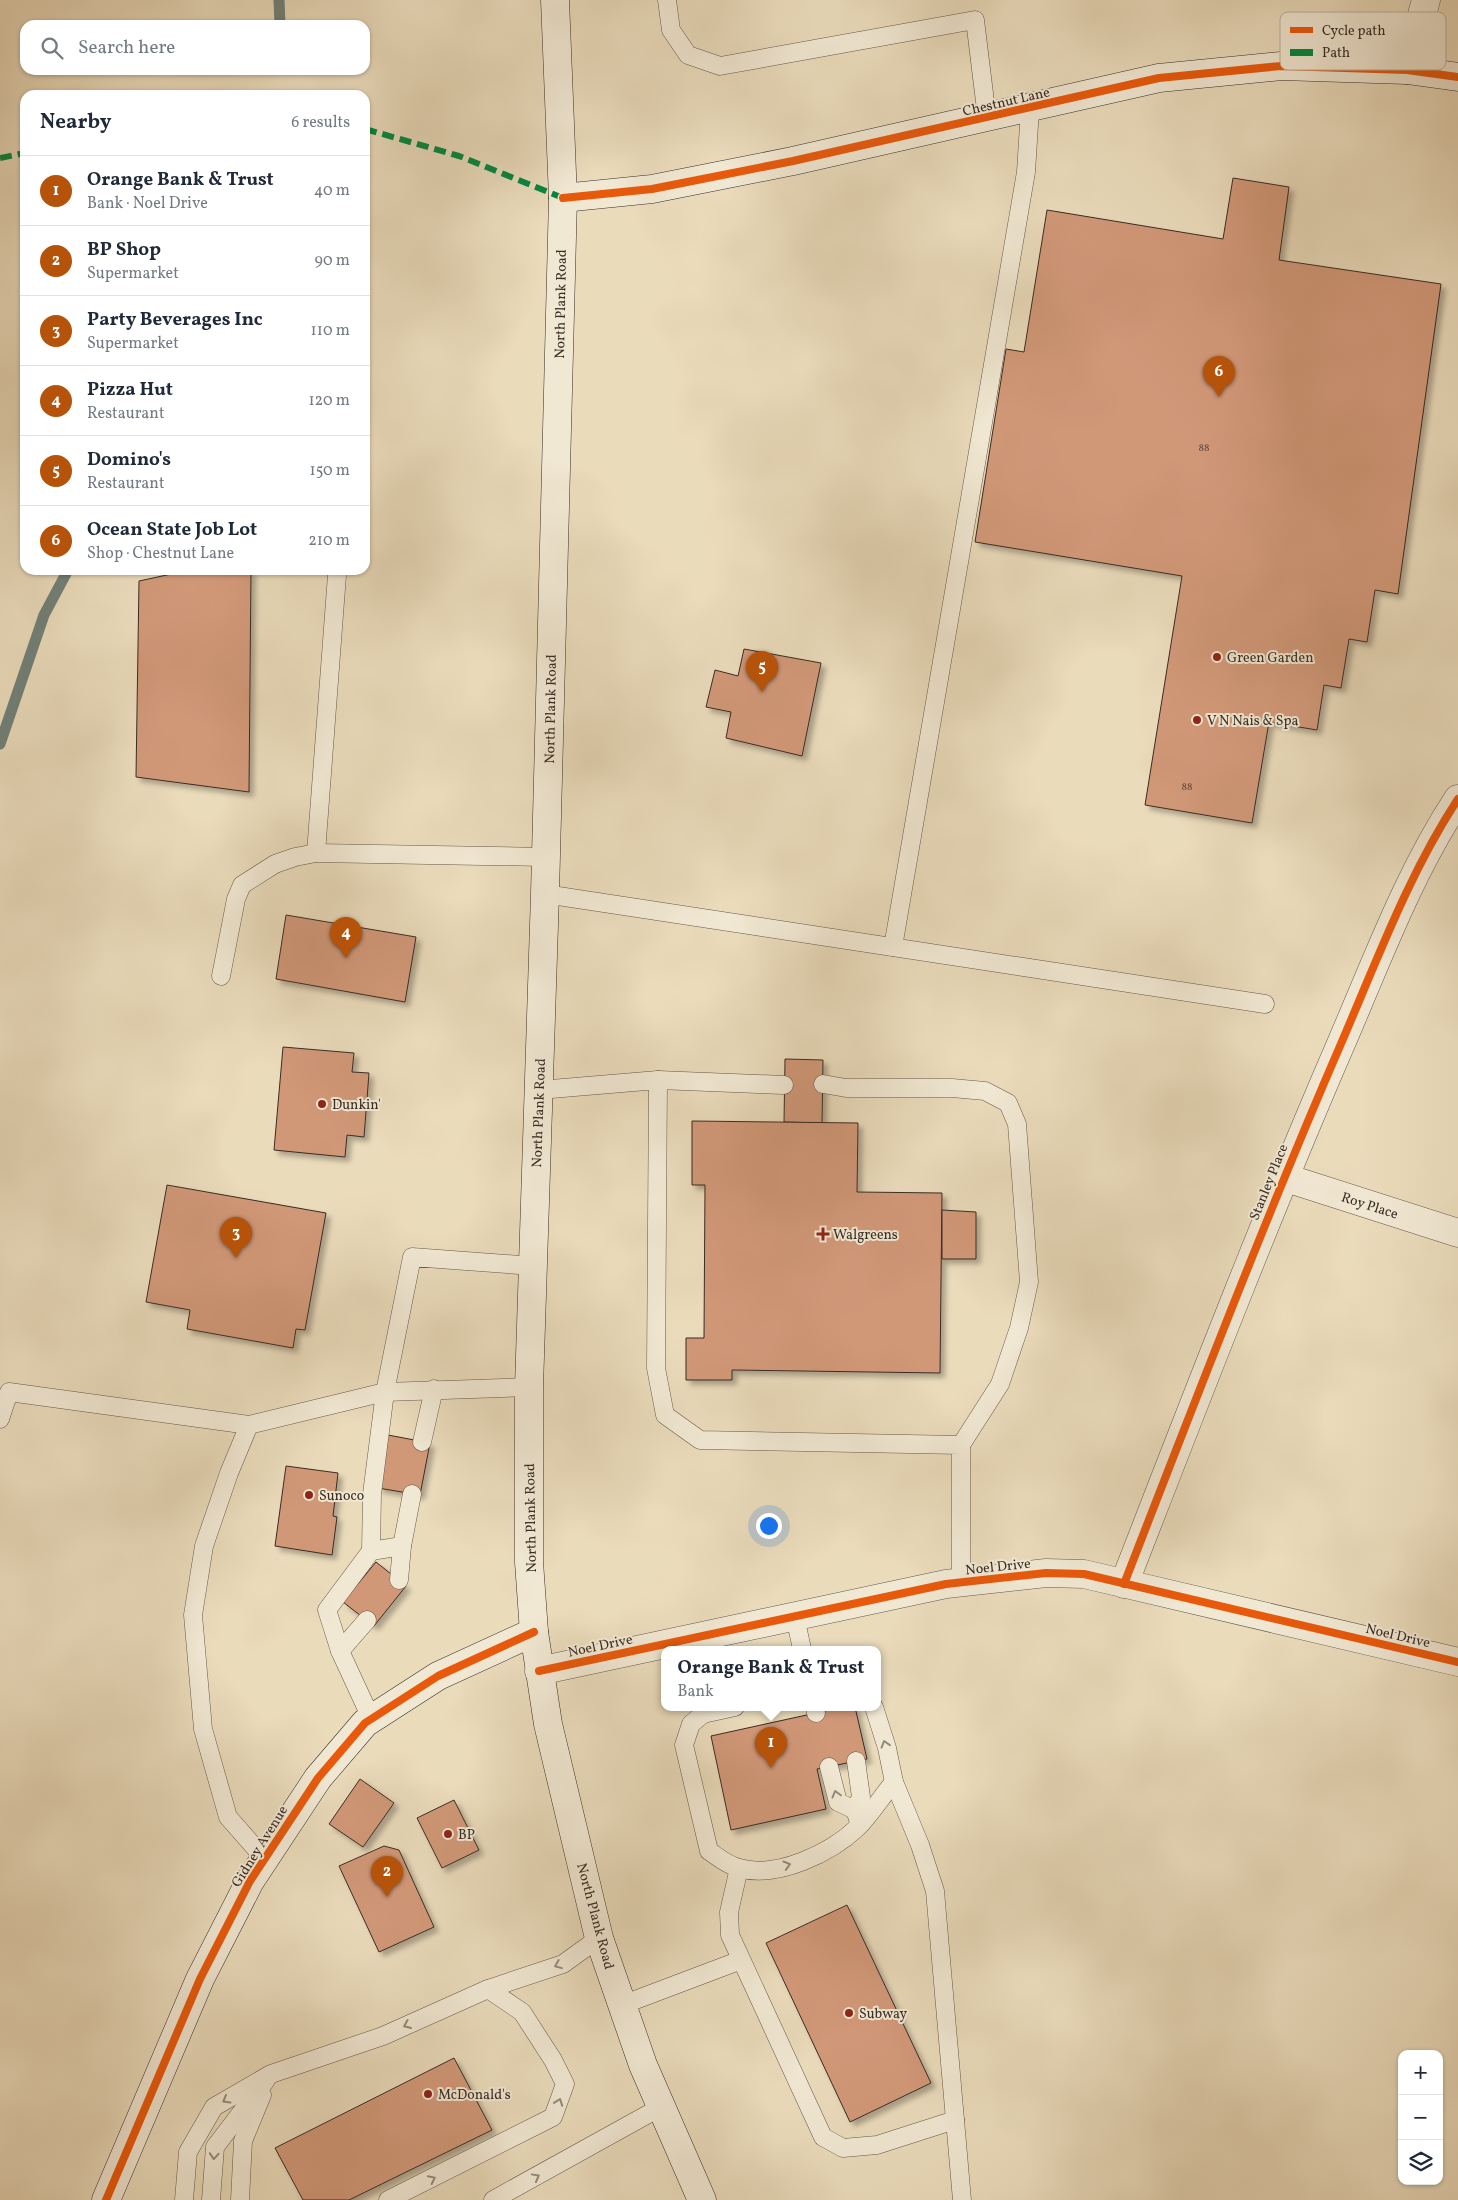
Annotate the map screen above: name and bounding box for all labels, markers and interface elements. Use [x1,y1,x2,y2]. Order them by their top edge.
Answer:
legend [1280,12,1446,70]
search box [20,20,370,75]
text: Cycle path [1322,22,1386,41]
icon: search [38,34,66,62]
text: Search here [78,35,175,61]
text: Path [1322,44,1350,63]
street label: Chestnut Lane [961,83,1052,122]
text: Nearby [40,108,111,137]
text: 6 results [291,112,350,134]
text: Orange Bank & Trust [87,167,274,193]
text: 1 [53,180,59,202]
text: 40 m [314,180,350,202]
text: Bank · Noel Drive [87,193,208,215]
text: BP Shop [87,237,161,263]
street label: North Plank Road [551,249,572,359]
text: 2 [52,250,60,272]
text: 90 m [314,250,350,272]
text: Supermarket [87,263,179,285]
text: Party Beverages Inc [87,307,263,333]
text: 3 [52,320,60,342]
text: 110 m [311,320,350,342]
text: Supermarket [87,333,179,355]
pin: 6 [1203,356,1235,397]
text: Pizza Hut [87,377,173,403]
text: 4 [51,390,61,412]
text: 120 m [308,390,350,412]
text: Restaurant [87,403,165,425]
house number: 88 [1198,441,1210,456]
text: Domino's [87,447,171,473]
text: 5 [52,460,60,482]
text: 150 m [309,460,350,482]
text: Restaurant [87,473,165,495]
text: Ocean State Job Lot [87,517,257,543]
text: 6 [52,530,60,552]
text: 210 m [308,530,350,552]
text: Shop · Chestnut Lane [87,543,234,565]
place label: Green Garden [1227,649,1314,668]
pin: 5 [746,651,778,692]
marker: Green Garden [1211,651,1223,663]
street label: North Plank Road [541,654,562,764]
place label: V N Nais & Spa [1207,712,1298,731]
marker: V N Nais & Spa [1191,714,1203,726]
house number: 88 [1181,780,1193,795]
pin: 4 [330,917,362,958]
street label: North Plank Road [528,1058,551,1168]
place label: Dunkin' [332,1096,381,1115]
marker: Dunkin' [316,1098,328,1110]
street label: Stanley Place [1245,1141,1293,1224]
street label: Roy Place [1339,1188,1401,1225]
pin: 3 [220,1217,252,1258]
place label: Walgreens [833,1226,898,1245]
marker: Walgreens [817,1228,829,1240]
street label: North Plank Road [521,1463,542,1573]
place label: Sunoco [319,1487,364,1506]
marker: Sunoco [303,1489,315,1501]
your location [756,1513,782,1539]
street label: Noel Drive [965,1555,1032,1580]
street label: Noel Drive [1364,1620,1432,1653]
street label: Noel Drive [566,1630,635,1663]
popup [661,1646,881,1711]
text: Orange Bank & Trust [678,1655,864,1681]
text: Bank [678,1681,714,1703]
pin: 1 [755,1727,787,1768]
one-way arrow [881,1740,891,1748]
one-way arrow [831,1789,842,1798]
street label: Gidney Avenue [228,1802,293,1891]
place label: BP [458,1826,475,1845]
marker: BP [442,1828,454,1840]
pin: 2 [371,1856,403,1897]
street label: North Plank Road [571,1861,618,1972]
one-way arrow [783,1861,791,1871]
one-way arrow [554,1958,563,1969]
place label: Subway [859,2005,908,2024]
marker: Subway [843,2007,855,2019]
one-way arrow [403,2019,412,2029]
map controls [1398,2050,1443,2185]
button: + [1398,2050,1443,2095]
place label: McDonald's [438,2086,511,2105]
marker: McDonald's [422,2088,434,2100]
one-way arrow [222,2094,231,2104]
button: − [1398,2095,1443,2140]
one-way arrow [553,2098,563,2107]
button: layers [1398,2140,1443,2185]
one-way arrow [209,2152,220,2160]
one-way arrow [530,2173,539,2183]
one-way arrow [427,2174,436,2185]

